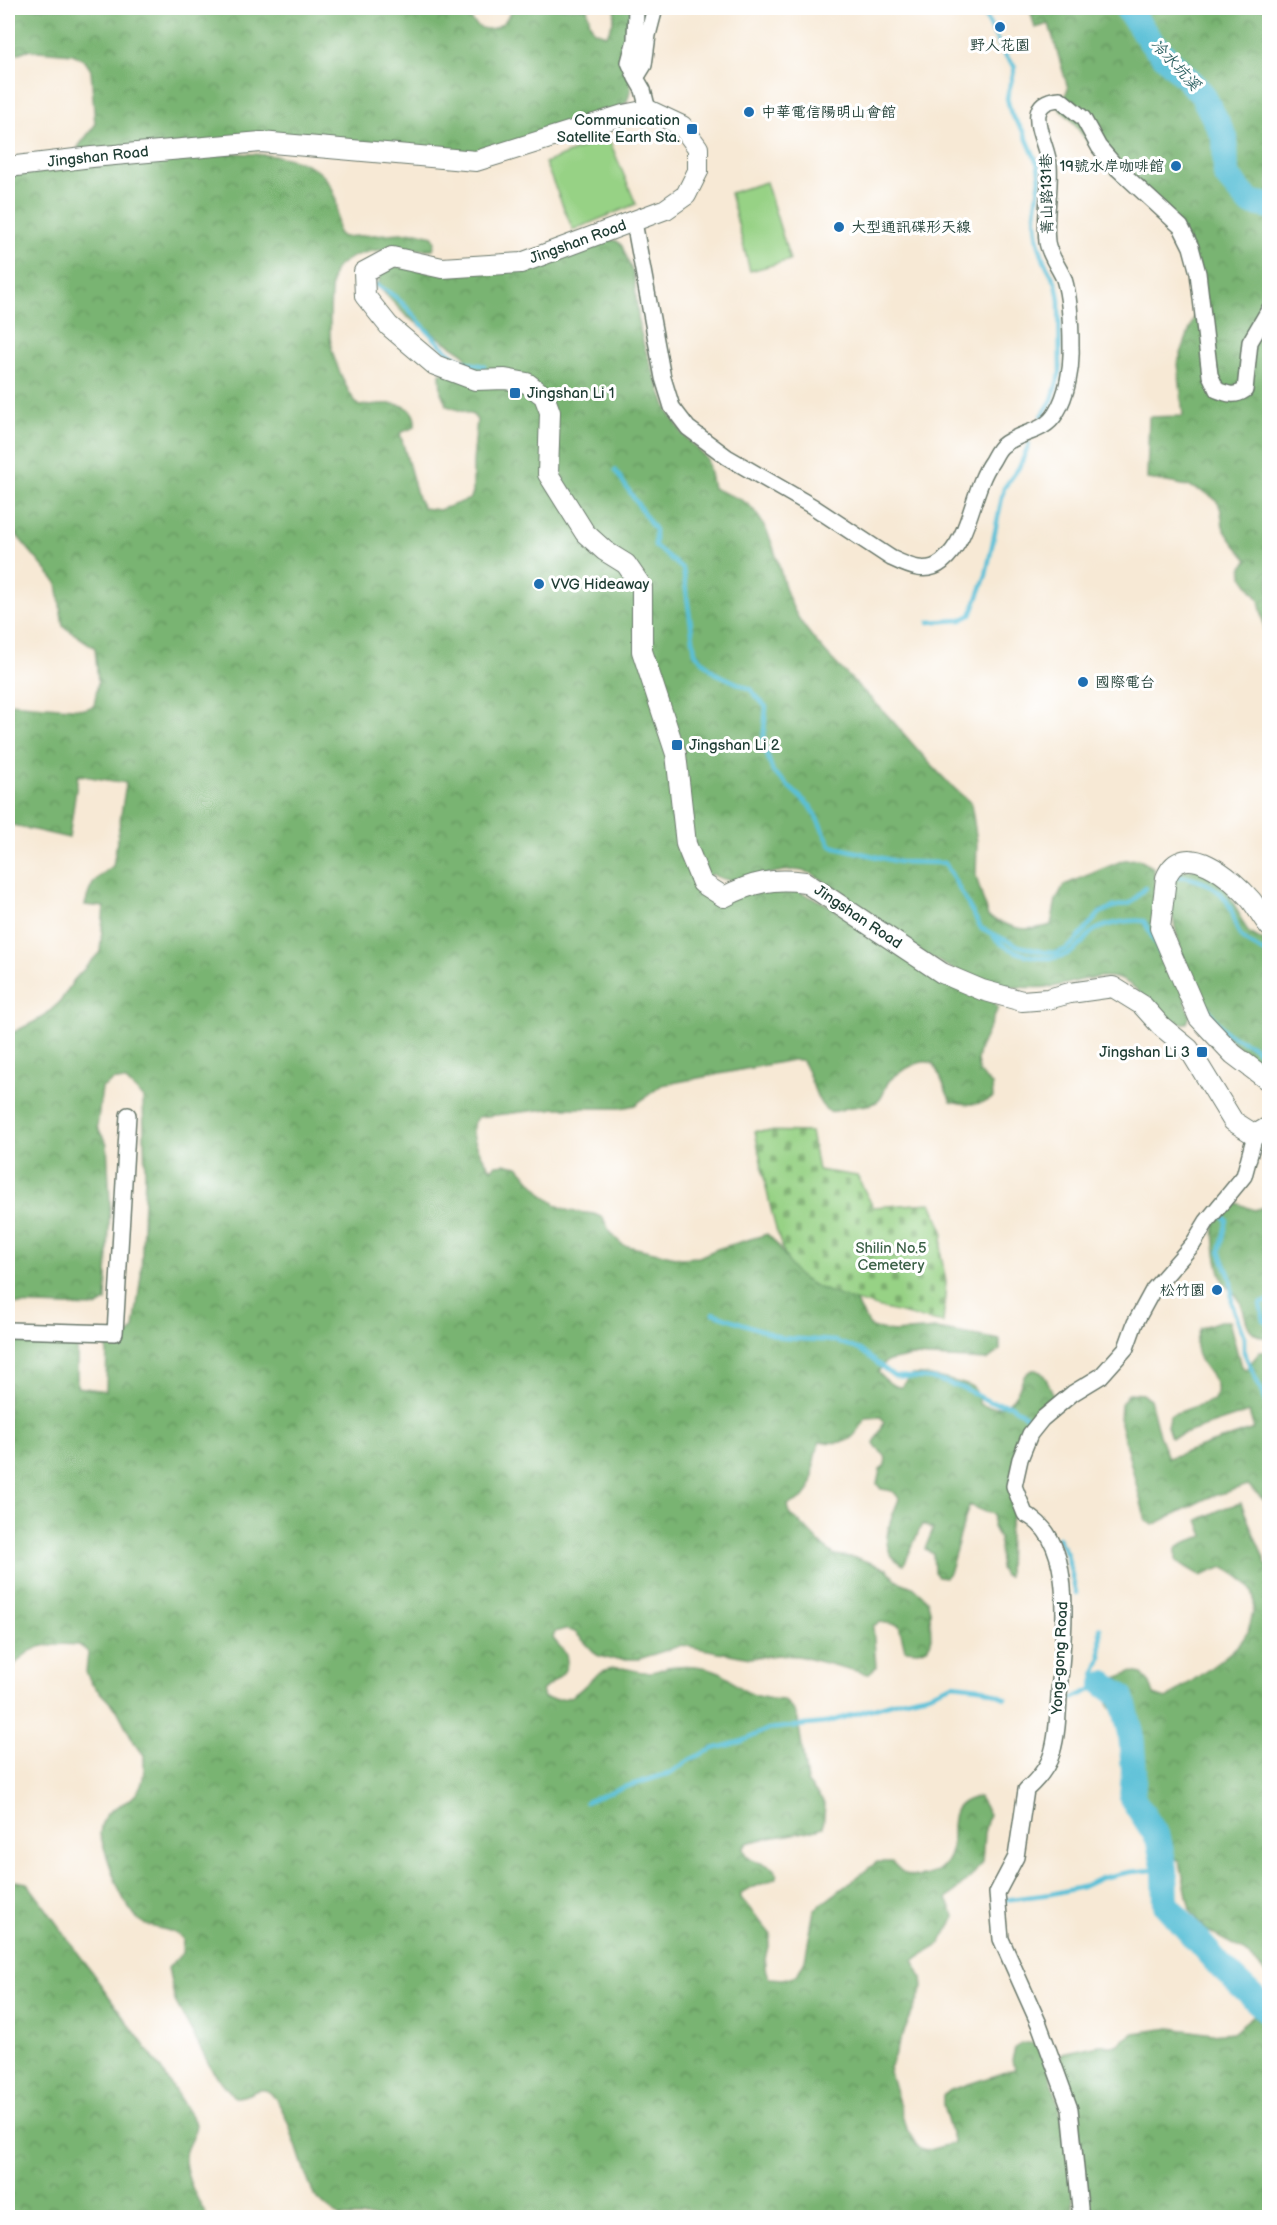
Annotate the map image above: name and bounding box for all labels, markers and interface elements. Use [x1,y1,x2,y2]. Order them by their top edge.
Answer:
marker: 野人花園 [993,20,1007,34]
water label: 冷水坑溪 [1146,35,1204,96]
place label: 野人花園 [970,36,1030,55]
place label: 中華電信陽明山會館 [761,103,896,122]
marker: 中華電信陽明山會館 [742,105,756,119]
place label: Communication Satellite Earth Sta. [557,111,680,147]
marker: Communication Satellite Earth Sta. [685,122,699,136]
street label: Jingshan Road [46,142,150,172]
street label: 菁山路131巷 [1037,153,1057,235]
place label: 19號水岸咖啡館 [1060,157,1164,176]
marker: 19號水岸咖啡館 [1169,159,1183,173]
street label: Jingshan Road [527,216,629,268]
place label: 大型通訊碟形天線 [851,218,971,237]
marker: 大型通訊碟形天線 [832,220,846,234]
place label: Jingshan Li 1 [527,384,614,403]
marker: Jingshan Li 1 [508,386,522,400]
place label: VVG Hideaway [551,575,650,594]
marker: VVG Hideaway [532,577,546,591]
place label: 國際電台 [1095,673,1155,692]
marker: 國際電台 [1076,675,1090,689]
place label: Jingshan Li 2 [689,736,780,755]
marker: Jingshan Li 2 [670,738,684,752]
street label: Jingshan Road [811,881,905,953]
place label: Jingshan Li 3 [1099,1043,1190,1062]
marker: Jingshan Li 3 [1195,1045,1209,1059]
park label: Shilin No.5 Cemetery [855,1239,927,1275]
place label: 松竹園 [1160,1281,1205,1300]
marker: 松竹園 [1210,1283,1224,1297]
street label: Yong-gong Road [1047,1601,1072,1716]

